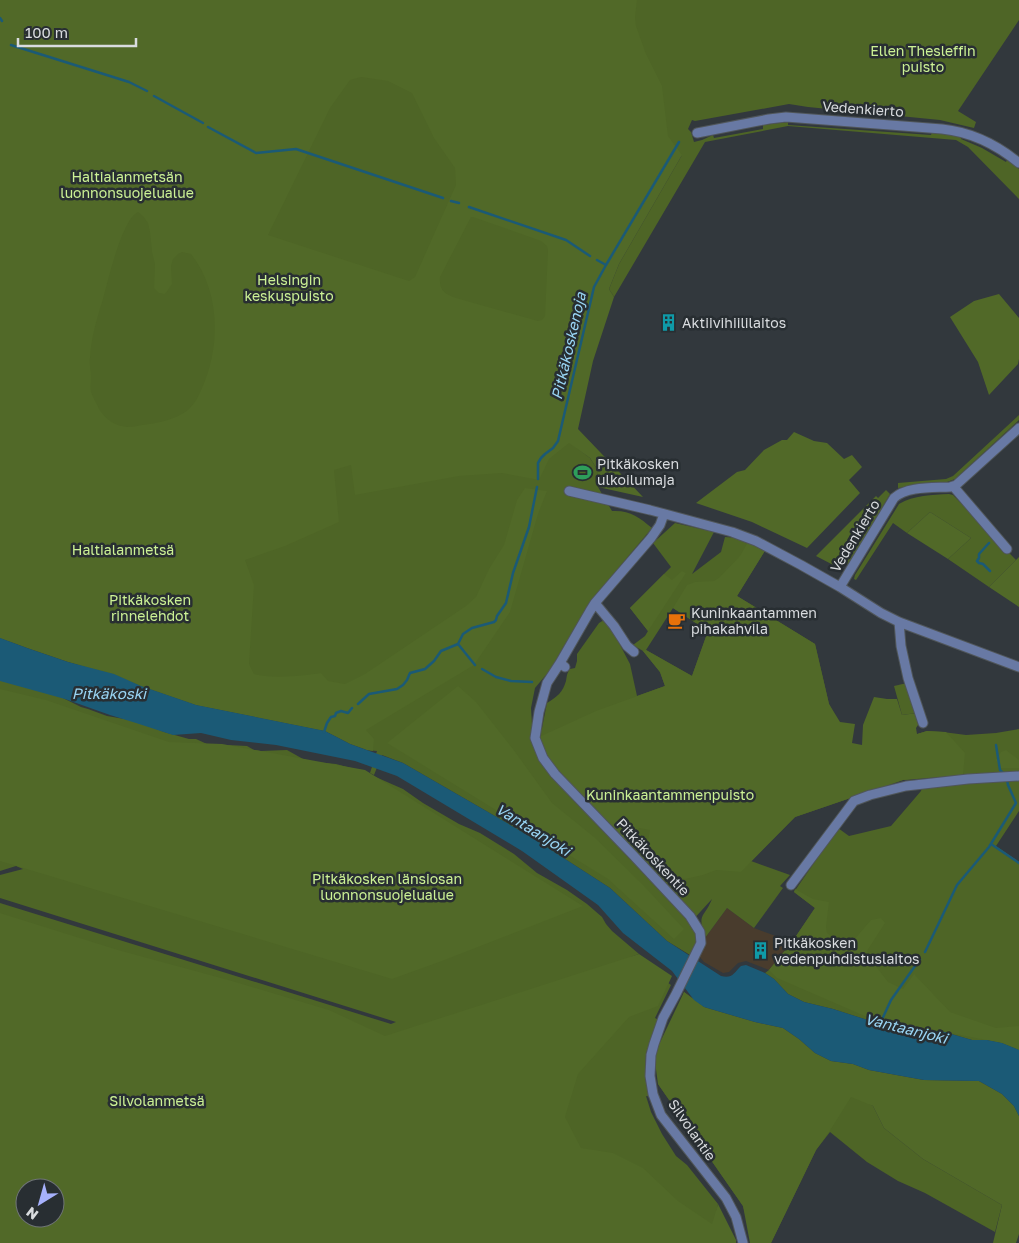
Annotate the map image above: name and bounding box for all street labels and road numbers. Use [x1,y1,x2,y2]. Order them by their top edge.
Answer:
street label: Vedenkierto [822,97,904,120]
street label: Vedenkierto [826,496,883,575]
street label: Pitkäkoskentie [613,815,693,899]
street label: Silvolantie [665,1096,720,1164]

